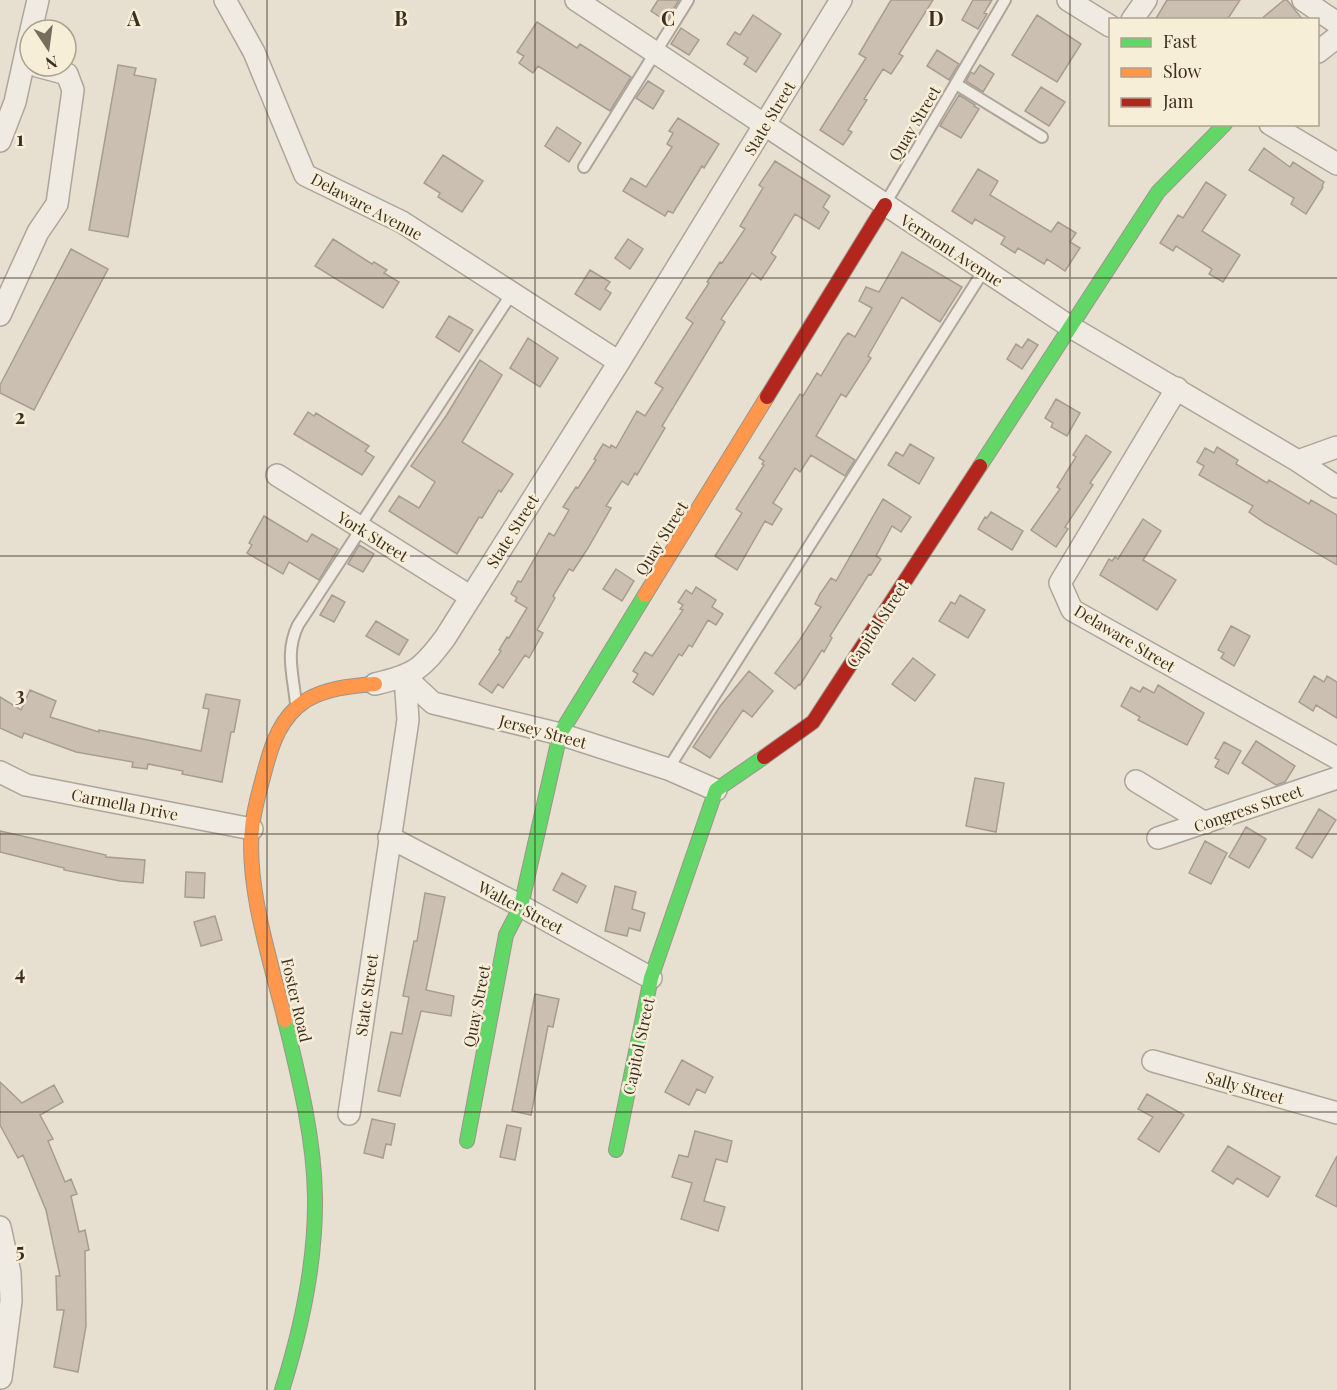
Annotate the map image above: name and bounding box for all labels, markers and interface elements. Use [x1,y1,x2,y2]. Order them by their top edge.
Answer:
text: A [126,4,141,31]
text: B [394,4,408,31]
text: C [661,4,675,31]
text: D [928,4,944,31]
north arrow [18,18,78,78]
legend [1109,18,1319,126]
text: Fast [1163,29,1197,53]
text: N [43,52,59,75]
text: Slow [1163,59,1201,83]
street label: State Street [739,77,800,159]
street label: Quay Street [883,81,945,164]
text: Jam [1162,89,1193,113]
text: 1 [16,124,24,151]
street label: Delaware Avenue [308,168,426,244]
street label: Vermont Avenue [896,208,1007,291]
text: 2 [15,402,25,429]
street label: State Street [481,490,543,572]
street label: Quay Street [630,497,692,579]
street label: York Street [333,505,413,566]
street label: Capitol Street [841,577,913,671]
street label: Delaware Street [1071,600,1180,677]
text: 3 [15,680,25,707]
street label: Jersey Street [496,709,589,753]
street label: Congress Street [1191,779,1306,836]
street label: Carmella Drive [70,783,180,825]
street label: Walter Street [474,875,568,938]
street label: State Street [350,952,382,1038]
street label: Foster Road [277,956,317,1044]
text: 4 [15,958,25,985]
street label: Quay Street [458,963,494,1049]
street label: Capitol Street [617,995,659,1096]
street label: Sally Street [1203,1066,1287,1108]
text: 5 [15,1236,25,1263]

